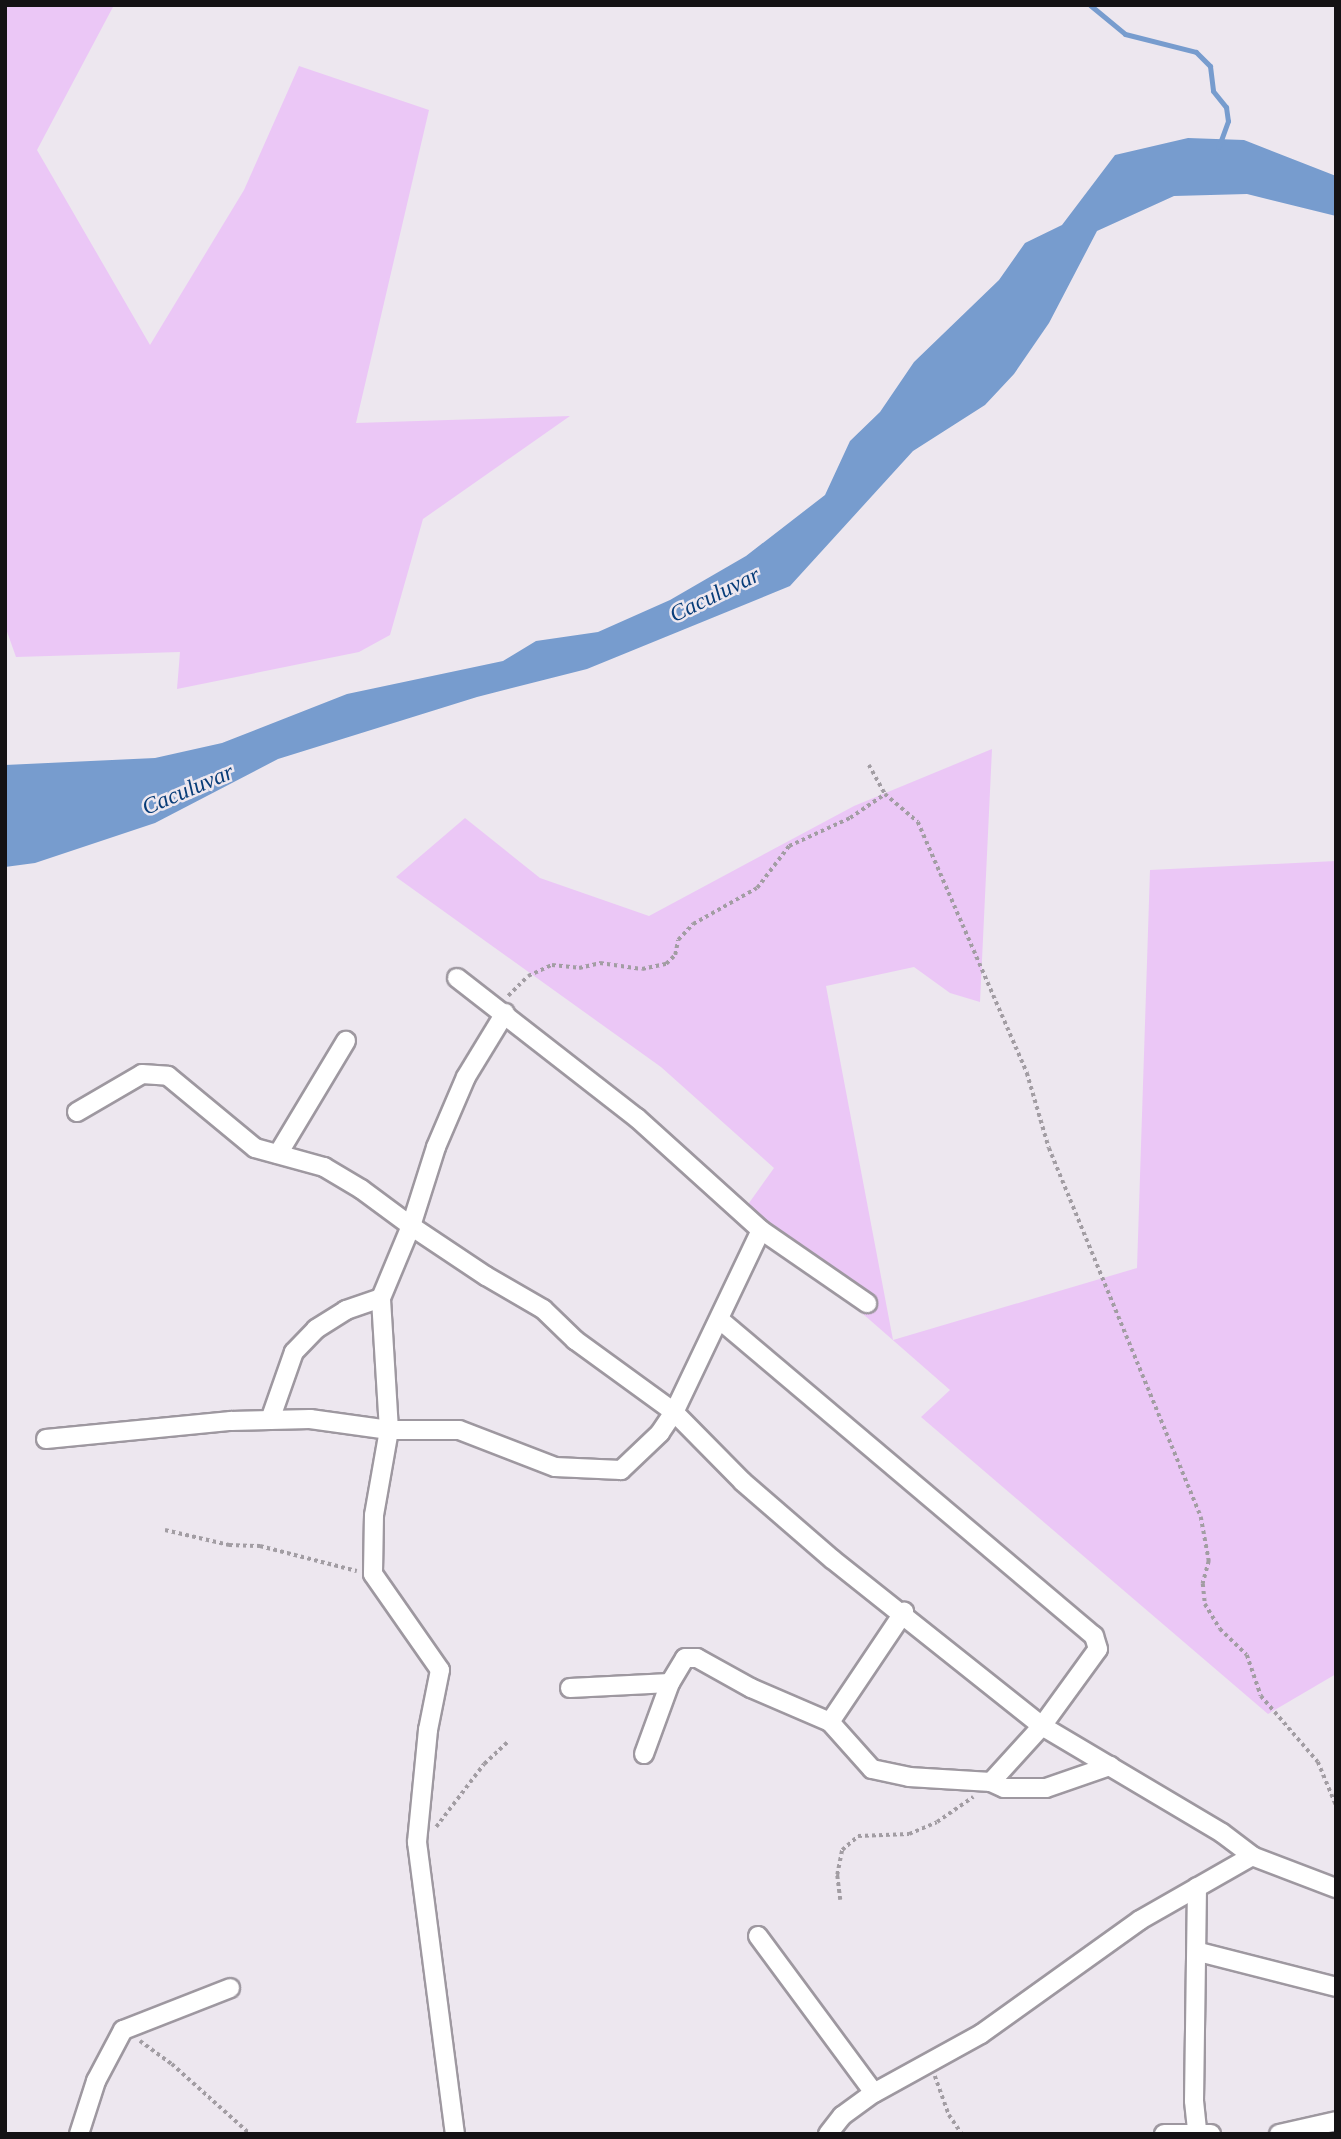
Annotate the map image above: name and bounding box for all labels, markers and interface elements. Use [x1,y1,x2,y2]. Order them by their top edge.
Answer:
water label: Caculuvar [665,561,765,629]
water label: Caculuvar [138,758,238,822]

